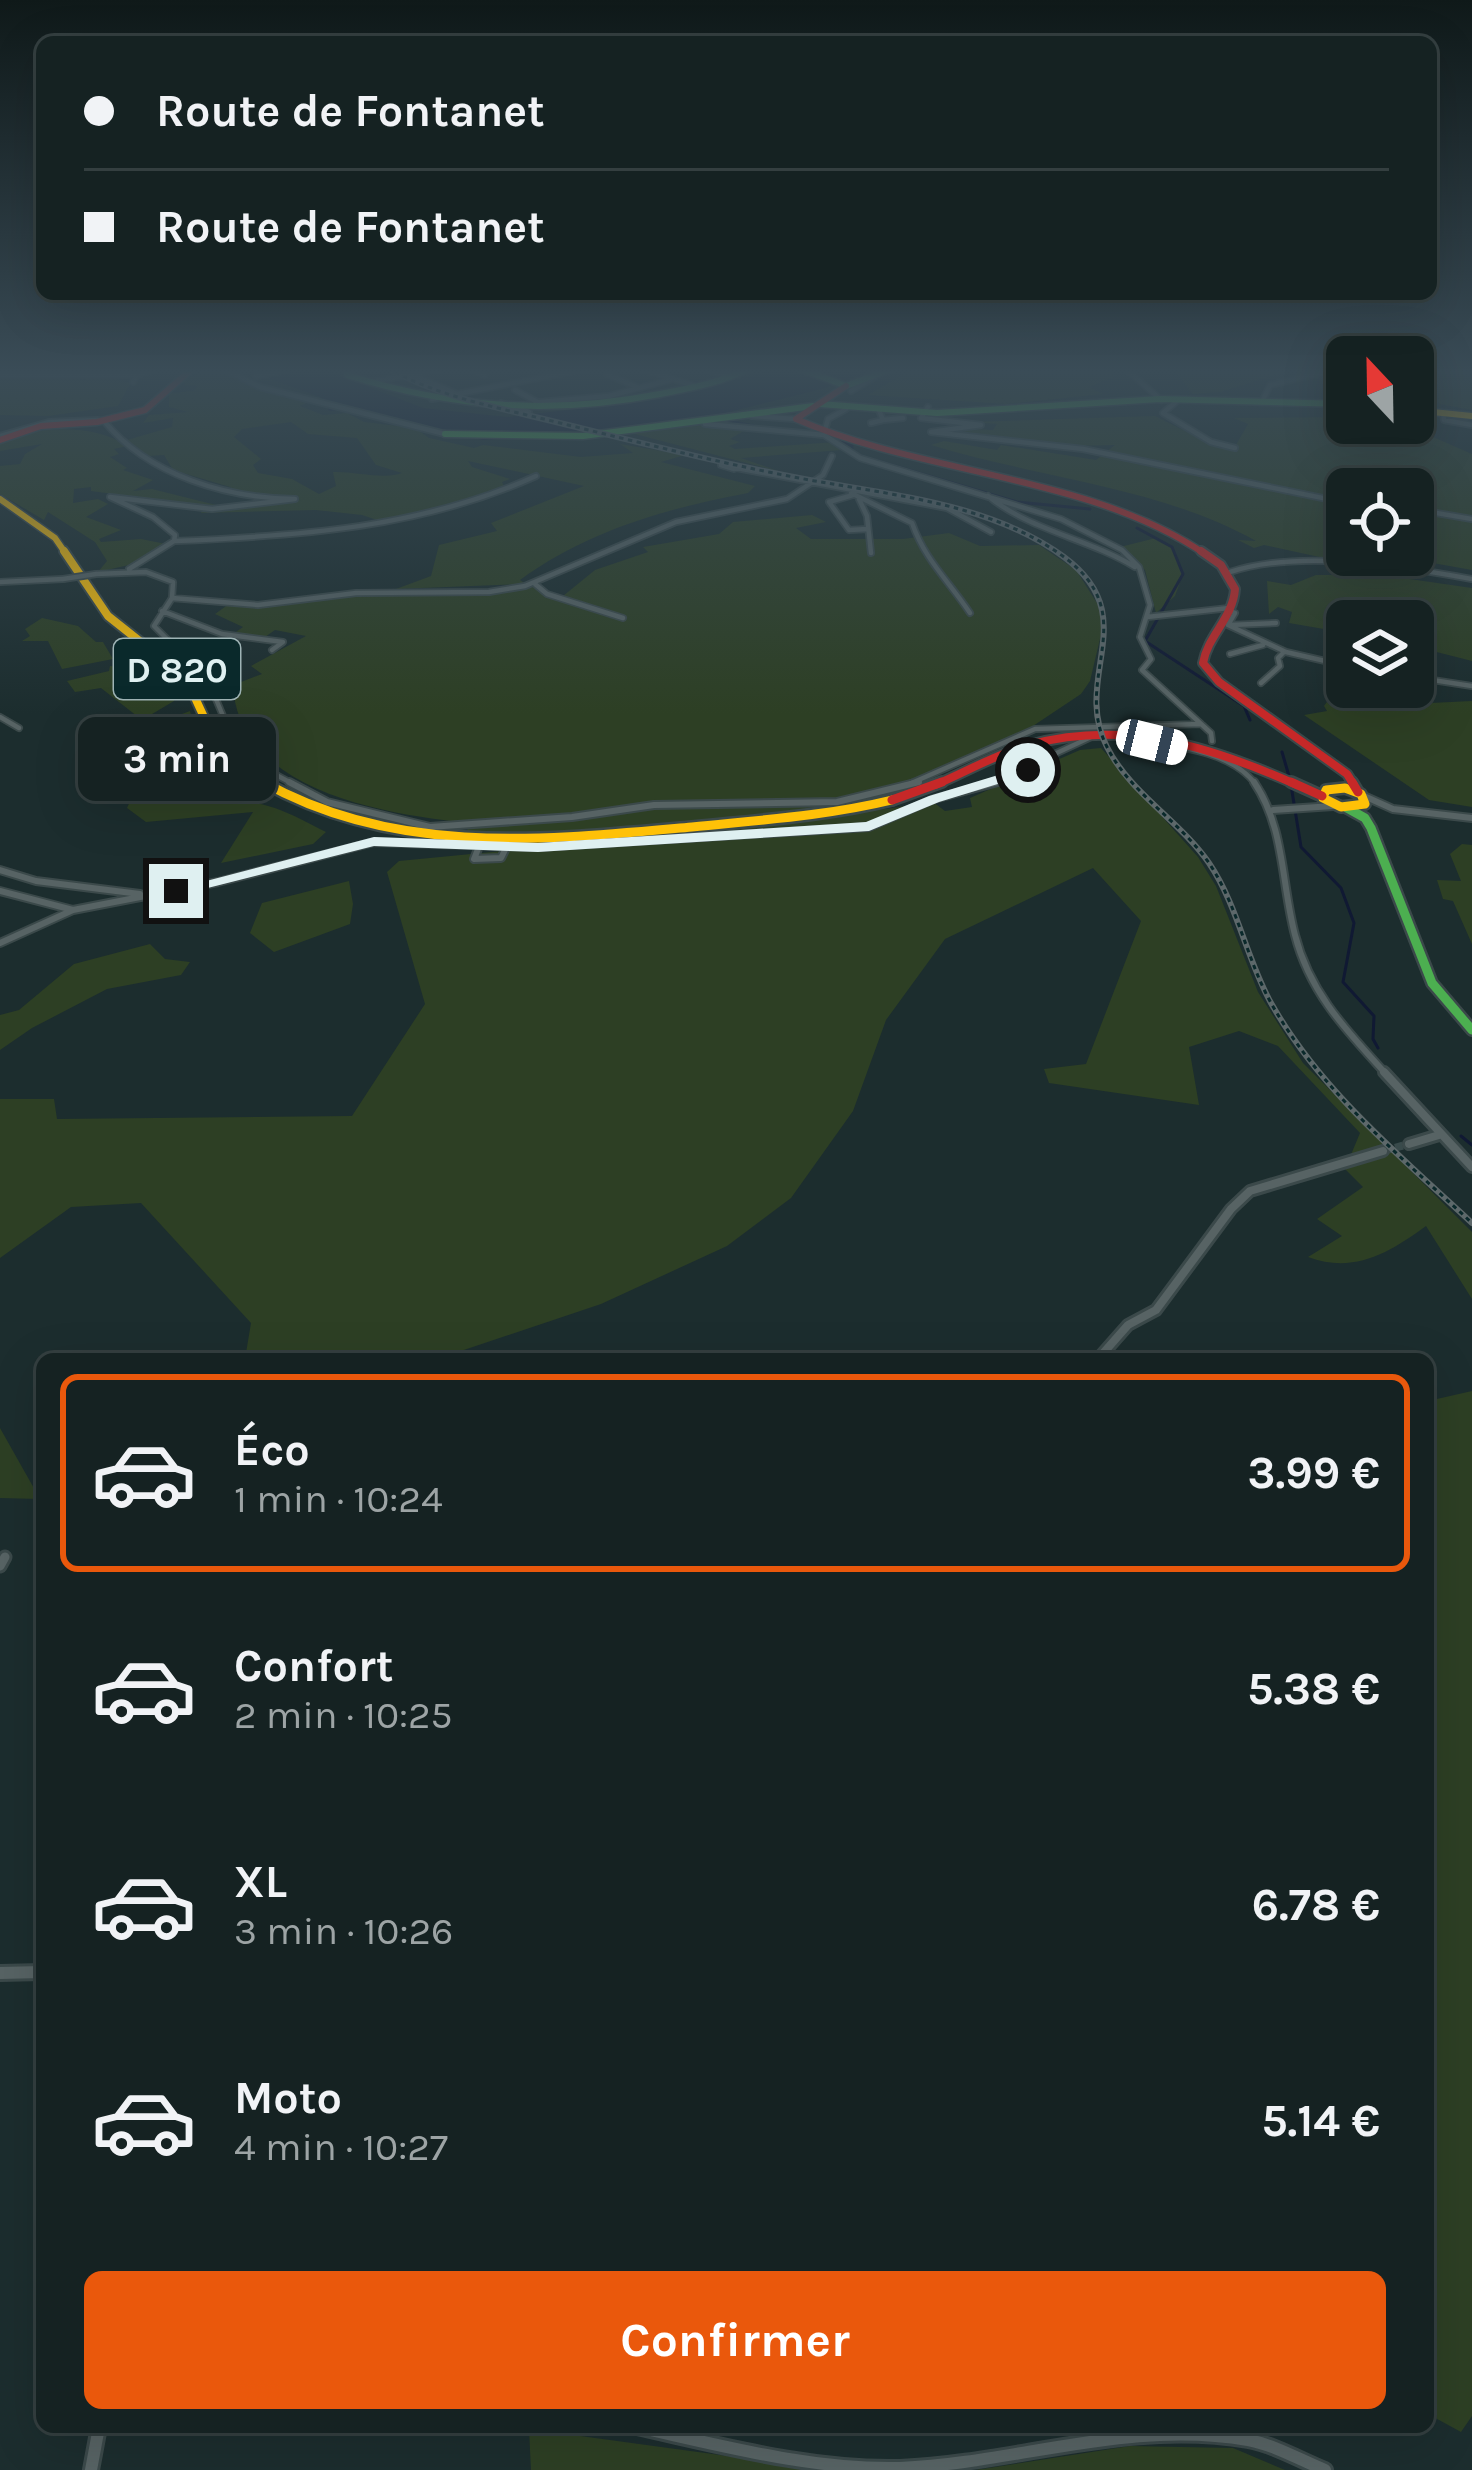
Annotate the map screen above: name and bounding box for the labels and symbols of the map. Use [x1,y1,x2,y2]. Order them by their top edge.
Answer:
north arrow [1326,336,1434,444]
road number: D 820 [114,639,240,699]
car [1113,716,1191,768]
callout: 3 min [77,717,275,801]
route start [1001,743,1055,797]
route end [149,864,203,918]

